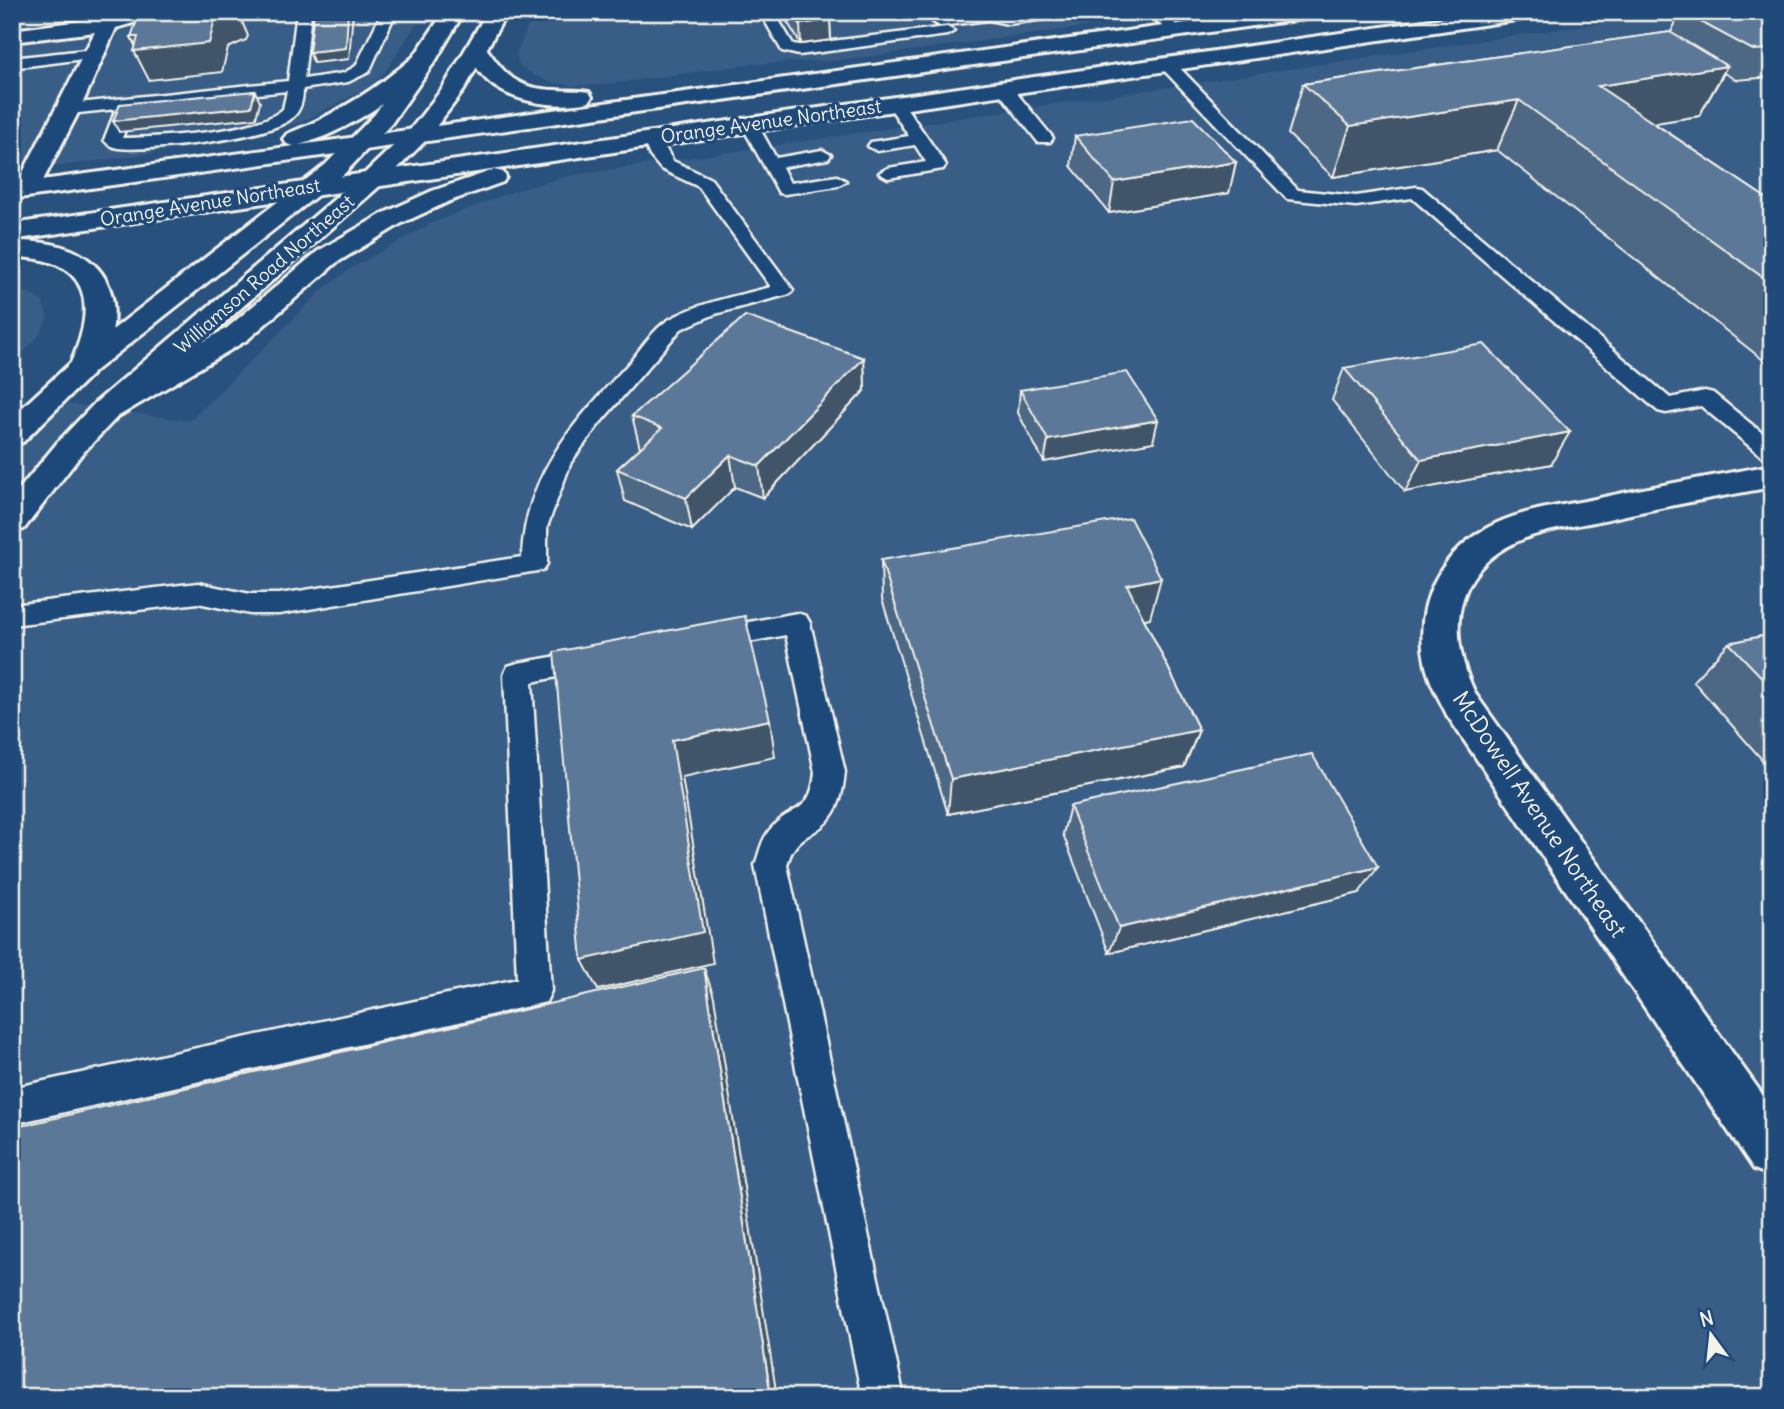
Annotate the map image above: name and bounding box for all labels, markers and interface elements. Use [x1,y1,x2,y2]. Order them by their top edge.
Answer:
street label: Orange Avenue Northeast [659,94,883,148]
street label: Orange Avenue Northeast [98,173,322,231]
street label: Williamson Road Northeast [169,189,359,359]
street label: McDowell Avenue Northeast [1447,685,1633,943]
north arrow [1676,1300,1746,1370]
text: N [1697,1305,1716,1332]

